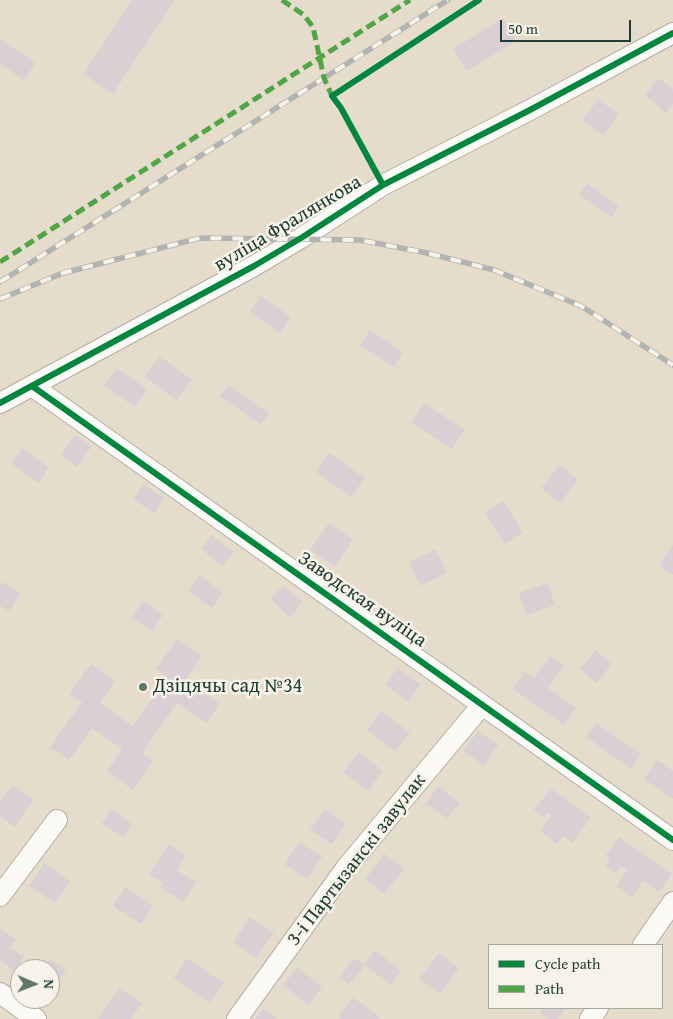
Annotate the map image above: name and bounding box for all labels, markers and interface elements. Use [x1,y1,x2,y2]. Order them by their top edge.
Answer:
scale bar [503,10,634,42]
text: 50 m [508,18,538,39]
street label: вуліца Фралянкова [210,170,366,278]
street label: Заводская вуліца [293,547,431,653]
place label: Дзіцячы сад №34 [153,675,303,699]
marker: Дзіцячы сад №34 [137,681,149,693]
street label: 3-і Партызанскі завулак [282,769,432,951]
legend [488,944,663,1009]
text: Cycle path [535,953,601,974]
north arrow [10,959,60,1009]
text: Path [535,978,564,999]
text: N [39,979,59,989]

